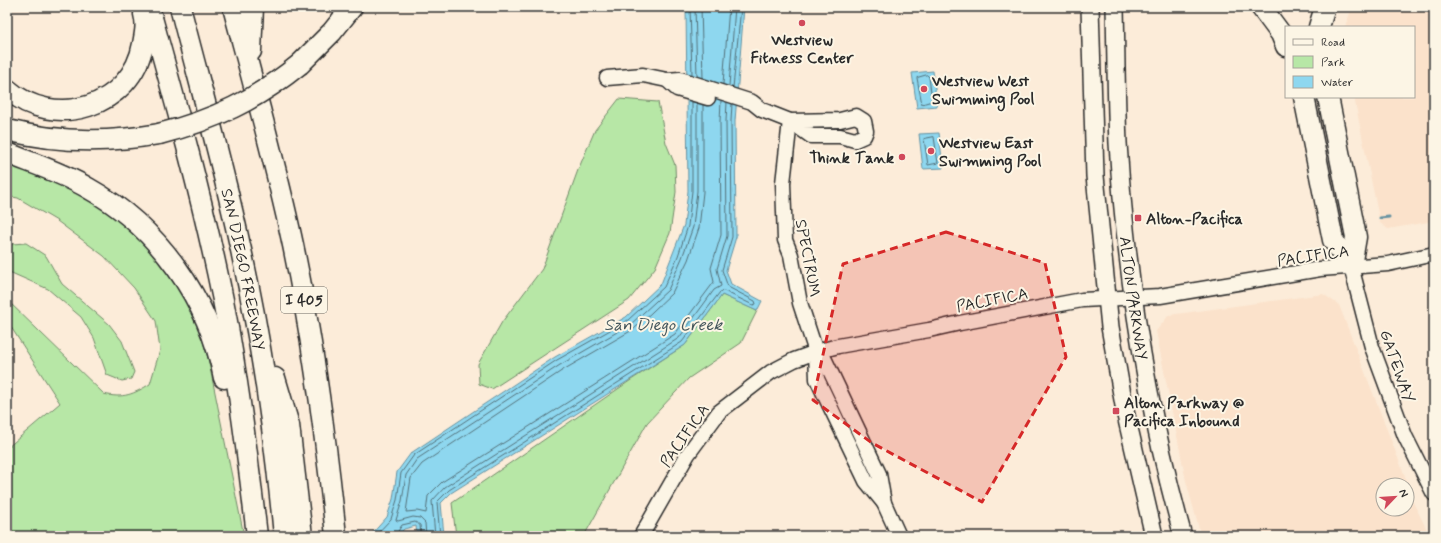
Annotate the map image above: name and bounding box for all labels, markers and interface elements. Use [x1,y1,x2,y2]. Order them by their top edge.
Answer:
marker: Westview Fitness Center [797,18,807,28]
legend [1285,26,1415,98]
place label: Westview Fitness Center [750,30,854,69]
text: Road [1321,35,1345,51]
text: Park [1321,55,1345,71]
place label: Westview West Swimming Pool [931,71,1034,112]
text: Water [1321,75,1353,91]
marker: Westview West Swimming Pool [919,84,929,94]
place label: Westview East Swimming Pool [938,133,1041,174]
marker: Westview East Swimming Pool [926,146,936,156]
place label: Think Tank [809,148,894,169]
marker: Think Tank [897,152,907,162]
street label: SAN DIEGO FREEWAY [215,187,269,352]
place label: Alton-Pacifica [1146,209,1243,230]
marker: Alton-Pacifica [1133,213,1143,223]
street label: SPECTRUM [790,218,825,299]
street label: ALTON PARKWAY [1114,235,1152,362]
street label: PACIFICA [1276,241,1351,272]
street label: PACIFICA [955,283,1030,318]
road number: I 405 [281,287,327,313]
water label: San Diego Creek [604,314,723,337]
street label: GATEWAY [1374,327,1419,406]
place label: Alton Parkway @ Pacifica Inbound [1124,393,1244,432]
street label: PACIFICA [656,400,715,472]
marker: Alton Parkway @ Pacifica Inbound [1111,406,1121,416]
north arrow [1375,477,1415,517]
text: N [1395,487,1411,499]

